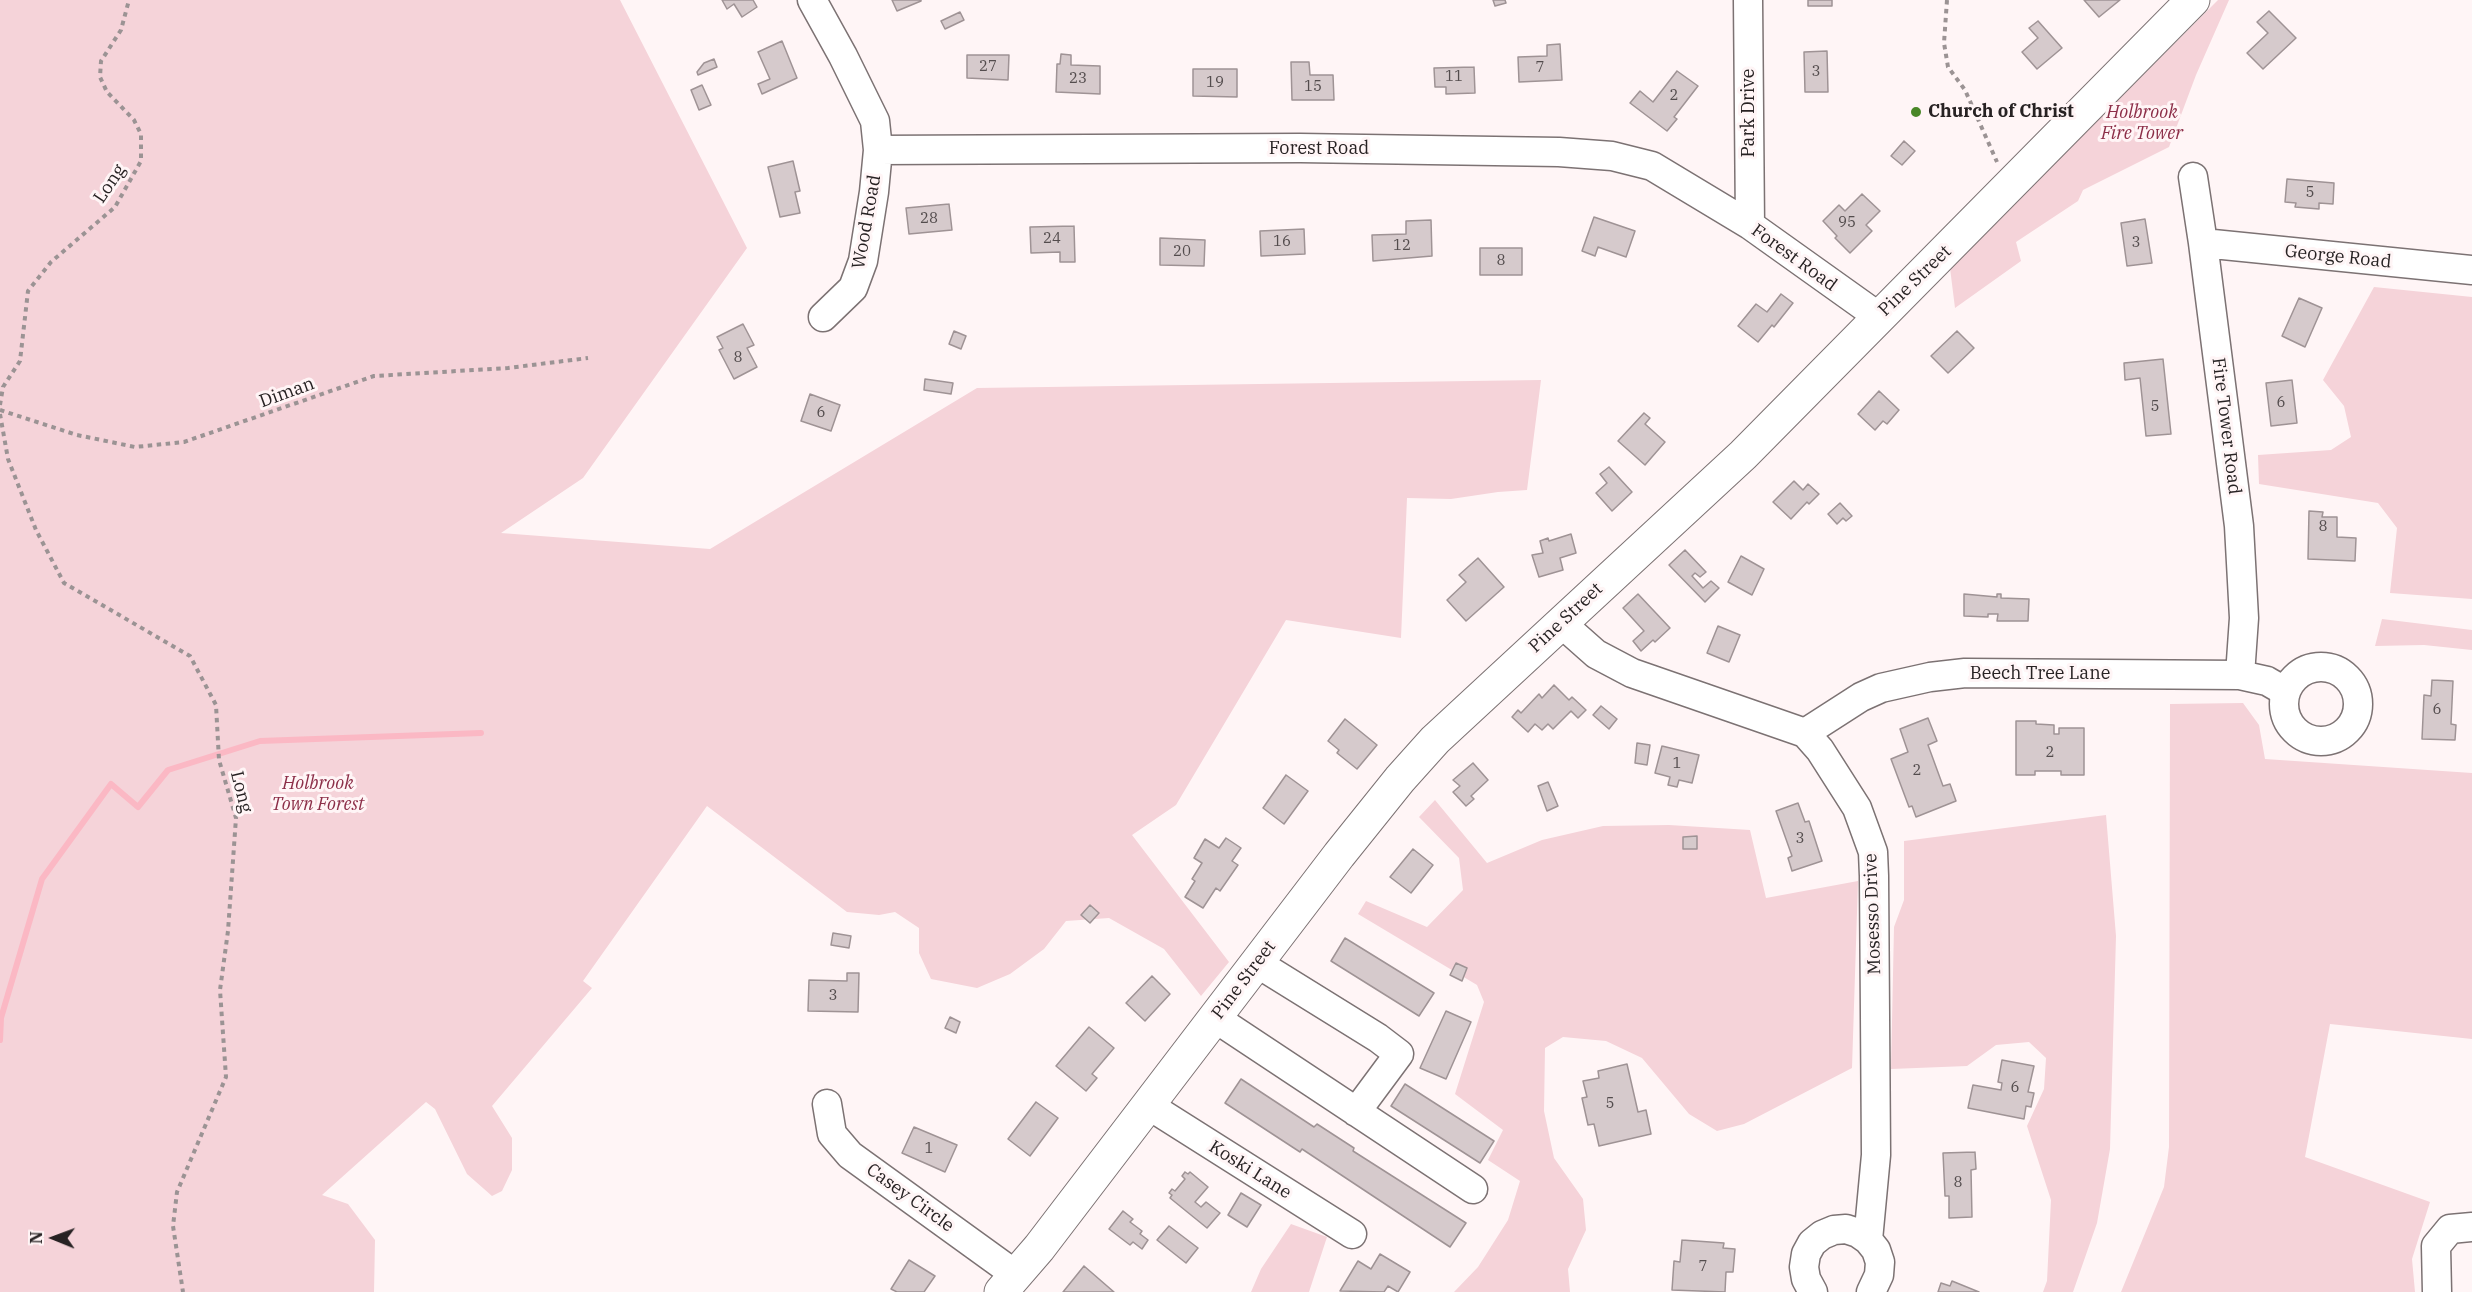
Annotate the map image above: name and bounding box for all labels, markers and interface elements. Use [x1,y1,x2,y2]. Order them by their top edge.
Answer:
house number: 27 [979,58,997,76]
house number: 7 [1536,59,1544,77]
house number: 3 [1812,63,1820,81]
house number: 11 [1445,68,1463,86]
street label: Park Drive [1738,69,1760,157]
house number: 23 [1069,70,1087,88]
house number: 19 [1206,74,1224,92]
house number: 15 [1304,78,1322,96]
house number: 2 [1670,87,1678,105]
place label: Church of Christ [1928,101,2074,123]
park label: Holbrook Fire Tower [2101,102,2183,144]
marker: Church of Christ [1909,105,1923,119]
street label: Forest Road [1269,138,1369,160]
street label: Long [89,160,131,208]
street label: Wood Road [848,173,886,271]
house number: 5 [2306,184,2314,202]
house number: 28 [920,210,938,228]
house number: 95 [1838,214,1856,232]
street label: Forest Road [1747,220,1841,296]
house number: 24 [1043,230,1061,248]
house number: 16 [1273,233,1291,251]
house number: 3 [2132,234,2140,252]
house number: 12 [1393,237,1411,255]
street label: Pine Street [1874,241,1956,321]
street label: George Road [2284,241,2392,273]
house number: 20 [1173,243,1191,261]
house number: 8 [1497,252,1505,270]
house number: 8 [734,349,742,367]
street label: Fire Tower Road [2207,356,2245,496]
street label: Diman [257,373,317,413]
house number: 6 [2277,394,2285,412]
house number: 5 [2151,398,2159,416]
house number: 6 [817,404,825,422]
house number: 8 [2319,518,2327,536]
street label: Pine Street [1525,578,1607,658]
street label: Beech Tree Lane [1970,663,2110,685]
house number: 6 [2433,701,2441,719]
house number: 2 [2046,744,2054,762]
house number: 1 [1673,755,1681,773]
house number: 2 [1913,762,1921,780]
street label: Long [225,769,257,815]
park label: Holbrook Town Forest [271,773,365,816]
house number: 3 [1796,830,1804,848]
street label: Mosesso Drive [1860,853,1886,975]
street label: Pine Street [1207,936,1281,1024]
house number: 3 [829,987,837,1005]
house number: 6 [2011,1079,2019,1097]
house number: 5 [1606,1095,1614,1113]
street label: Koski Lane [1205,1136,1295,1204]
house number: 1 [925,1140,933,1158]
street label: Casey Circle [862,1159,958,1237]
house number: 8 [1954,1174,1962,1192]
north arrow [24,1208,84,1268]
text: N [26,1231,46,1244]
house number: 7 [1699,1258,1707,1276]

